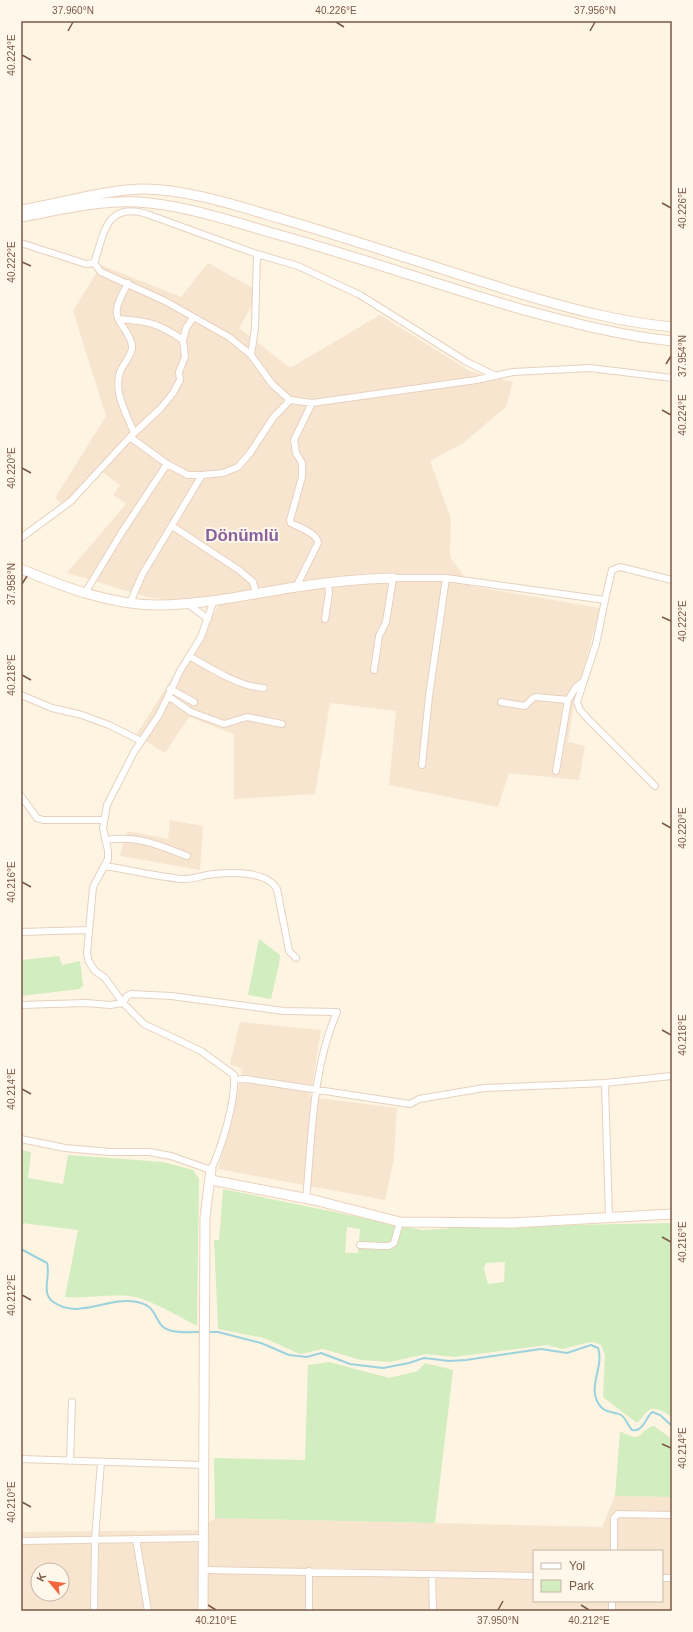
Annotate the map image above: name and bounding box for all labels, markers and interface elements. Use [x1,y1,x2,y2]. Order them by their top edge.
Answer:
text: 37.960°N [52,5,94,16]
text: 40.226°E [315,5,357,16]
text: 37.956°N [574,5,616,16]
text: 40.224°E [6,34,17,76]
text: 40.226°E [677,187,688,229]
text: 40.222°E [6,241,17,283]
text: 37.954°N [677,335,688,377]
text: 40.224°E [677,394,688,436]
text: 40.220°E [6,447,17,489]
district label: Dönümlü [205,526,279,545]
text: 37.958°N [6,563,17,605]
text: 40.222°E [677,600,688,642]
text: 40.218°E [6,654,17,696]
text: 40.220°E [677,807,688,849]
text: 40.216°E [6,861,17,903]
text: 40.218°E [677,1014,688,1056]
text: 40.214°E [6,1068,17,1110]
text: 40.216°E [677,1221,688,1263]
text: 40.212°E [6,1274,17,1316]
text: 40.214°E [677,1427,688,1469]
text: 40.210°E [6,1481,17,1523]
legend [533,1550,663,1602]
text: Yol [569,1559,585,1573]
north arrow [30,1562,70,1602]
text: K [34,1571,48,1584]
text: Park [569,1579,595,1593]
text: 40.210°E [195,1615,237,1626]
text: 37.950°N [477,1615,519,1626]
text: 40.212°E [568,1615,610,1626]

